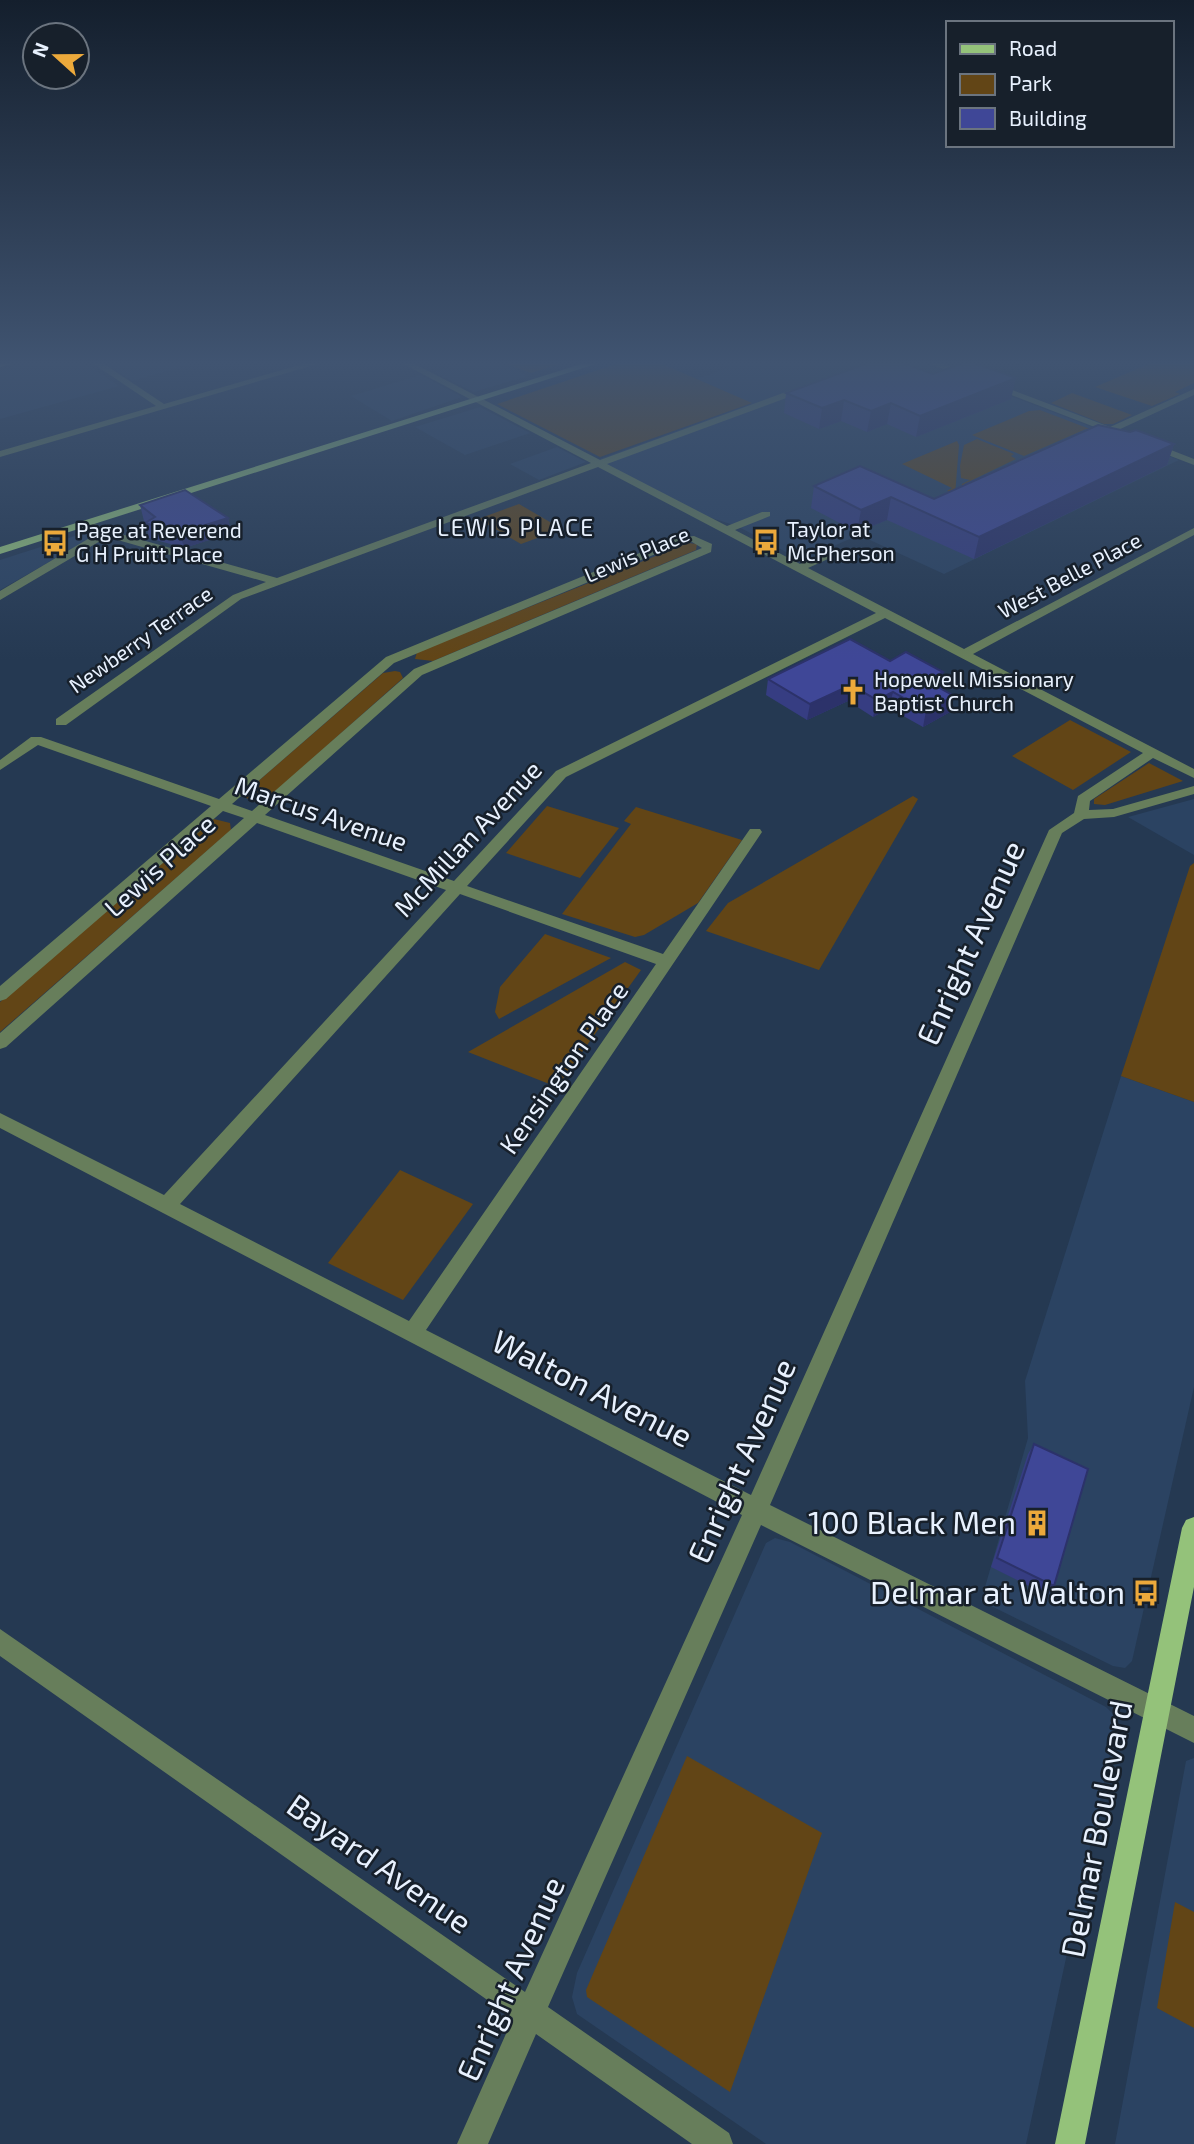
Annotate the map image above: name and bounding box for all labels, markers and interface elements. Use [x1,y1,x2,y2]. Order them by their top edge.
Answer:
north arrow [21,21,91,91]
legend [946,21,1173,147]
text: Road [1009,35,1057,60]
text: N [26,39,53,60]
text: Park [1009,70,1052,95]
text: Building [1009,105,1087,130]
district label: LEWIS PLACE [437,513,595,541]
place label: Taylor at McPherson [787,516,895,565]
place label: Page at Reverend G H Pruitt Place [76,517,242,566]
street label: Lewis Place [580,520,693,587]
street label: West Belle Place [993,526,1145,623]
bus stop icon: Taylor at McPherson [751,527,781,557]
bus stop icon: Page at Reverend G H Pruitt Place [40,528,70,558]
street label: Newberry Terrace [64,580,217,698]
place label: Hopewell Missionary Baptist Church [874,666,1074,715]
church icon: Hopewell Missionary Baptist Church [838,677,868,707]
street label: McMillan Avenue [387,754,547,922]
street label: Marcus Avenue [231,769,412,857]
street label: Lewis Place [97,807,221,923]
street label: Enright Avenue [907,834,1031,1050]
street label: Kensington Place [492,975,634,1159]
street label: Walton Avenue [487,1320,699,1454]
street label: Enright Avenue [678,1352,802,1568]
place label: 100 Black Men [808,1502,1016,1540]
building icon: 100 Black Men [1022,1508,1052,1538]
place label: Delmar at Walton [870,1572,1125,1610]
bus stop icon: Delmar at Walton [1131,1578,1161,1608]
street label: Delmar Boulevard [1051,1697,1139,1960]
street label: Bayard Avenue [281,1785,480,1940]
street label: Enright Avenue [447,1870,571,2086]

